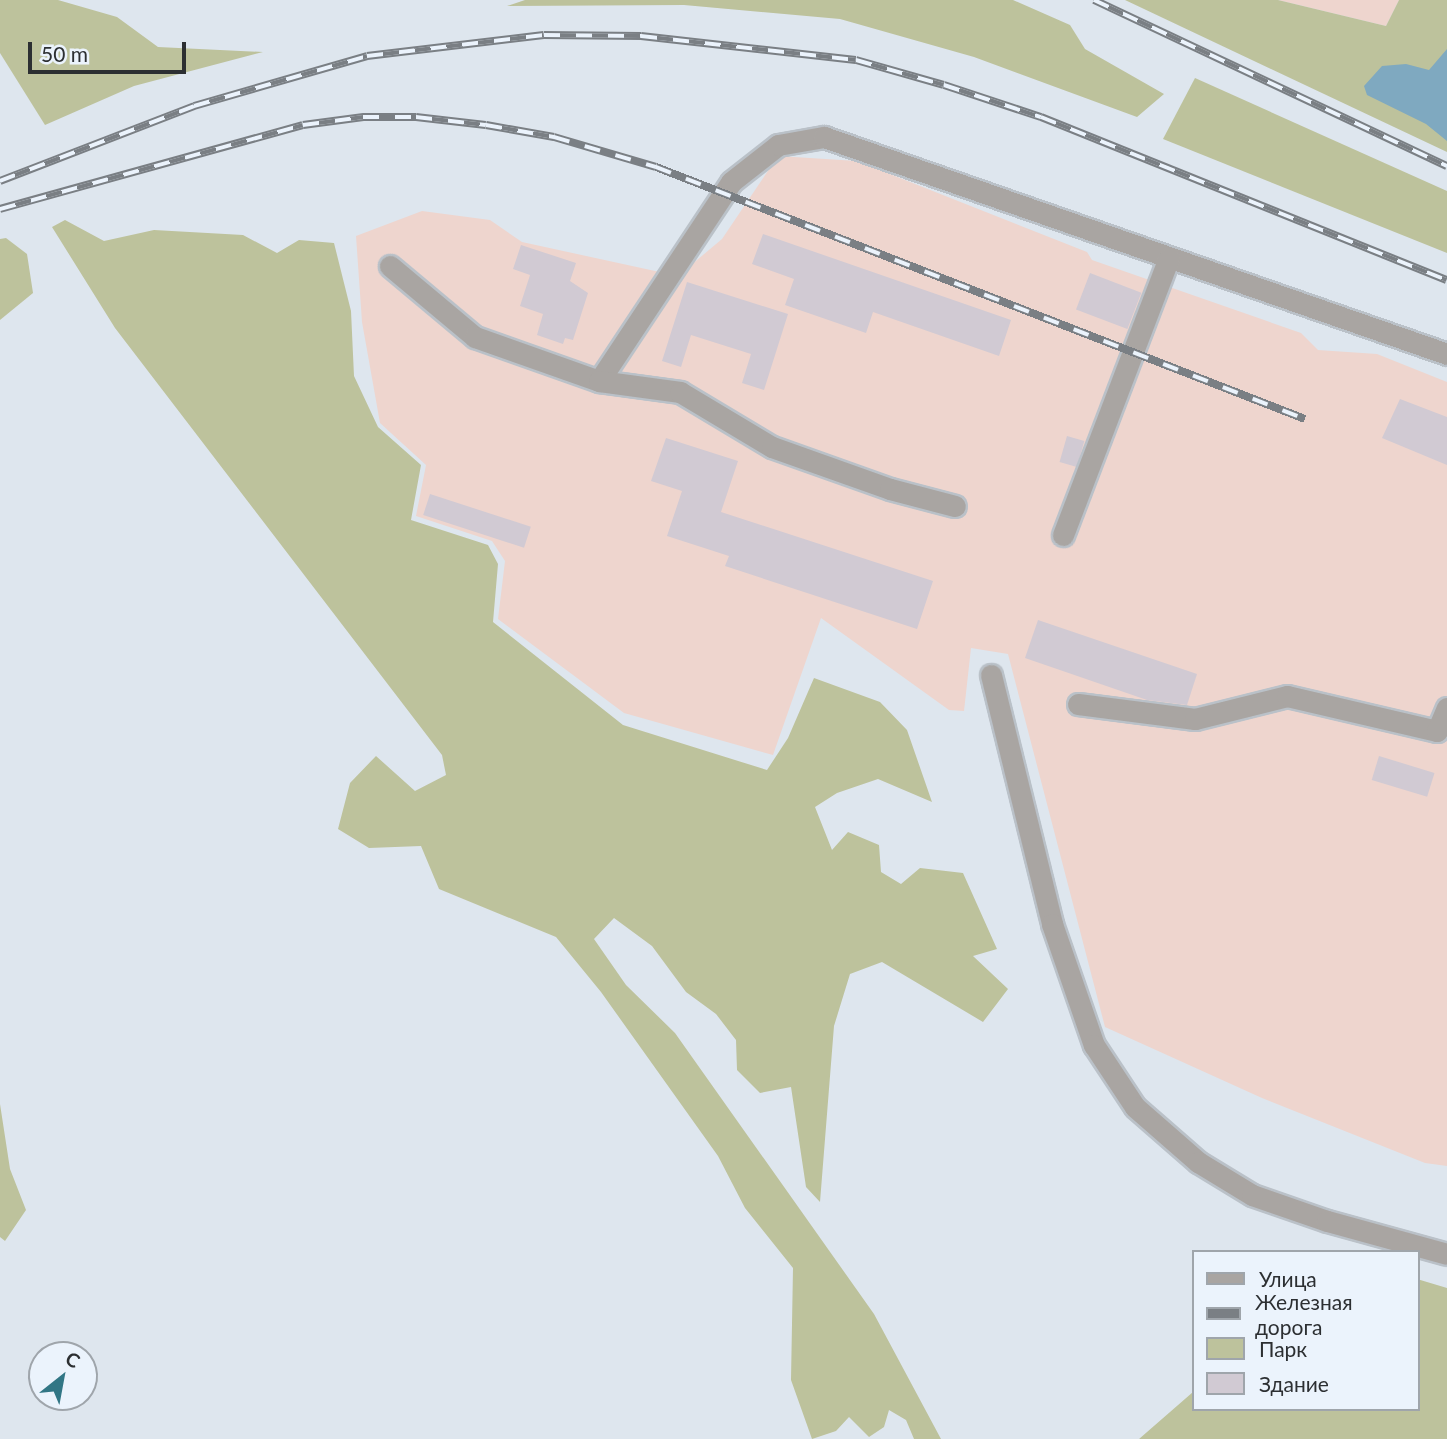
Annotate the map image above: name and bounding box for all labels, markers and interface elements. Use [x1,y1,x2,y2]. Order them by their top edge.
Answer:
scale bar [32,28,189,72]
text: 50 m [41,41,88,66]
legend [1192,1250,1419,1411]
text: Улица [1259,1266,1317,1291]
text: Железная дорога [1255,1289,1353,1339]
text: Парк [1259,1336,1307,1361]
north arrow [28,1341,98,1411]
text: С [62,1346,84,1372]
text: Здание [1259,1371,1329,1396]

